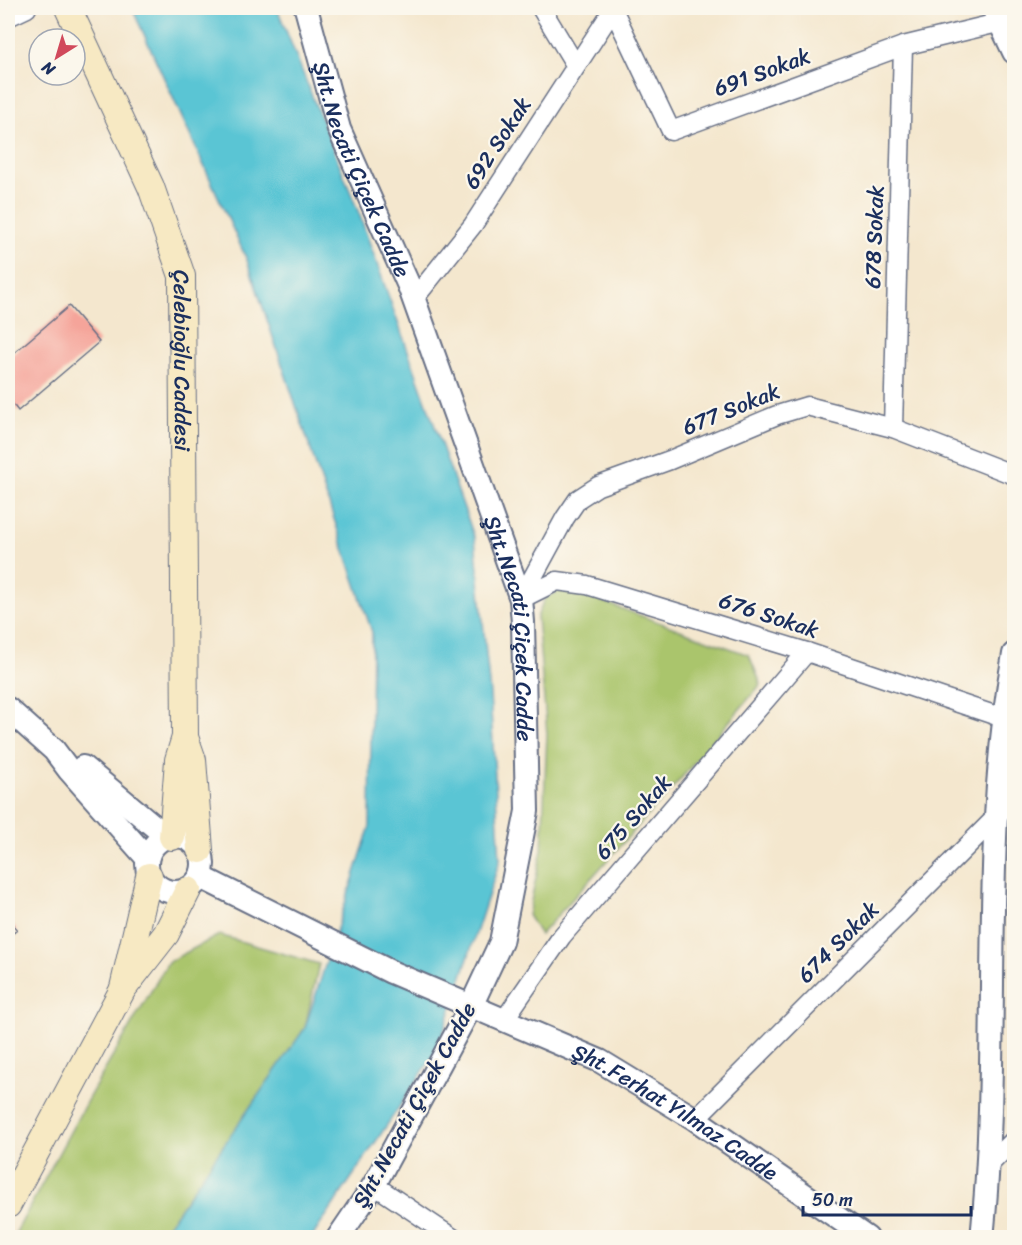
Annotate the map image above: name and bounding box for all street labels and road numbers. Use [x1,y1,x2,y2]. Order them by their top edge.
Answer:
street label: 691 Sokak [708,36,816,108]
street label: Şht.Necati Çiçek Cadde [302,57,422,284]
street label: 692 Sokak [452,89,542,197]
street label: 678 Sokak [853,184,895,289]
street label: Çelebioğlu Caddesi [162,270,203,452]
street label: 677 Sokak [676,372,786,446]
street label: Şht.Necati Çiçek Cadde [473,510,545,742]
street label: 676 Sokak [714,581,824,650]
street label: 675 Sokak [584,765,682,869]
street label: 674 Sokak [787,891,889,993]
street label: Şht.Necati Çiçek Cadde [341,995,487,1215]
street label: Şht.Ferhat Yılmaz Cadde [566,1032,787,1191]

